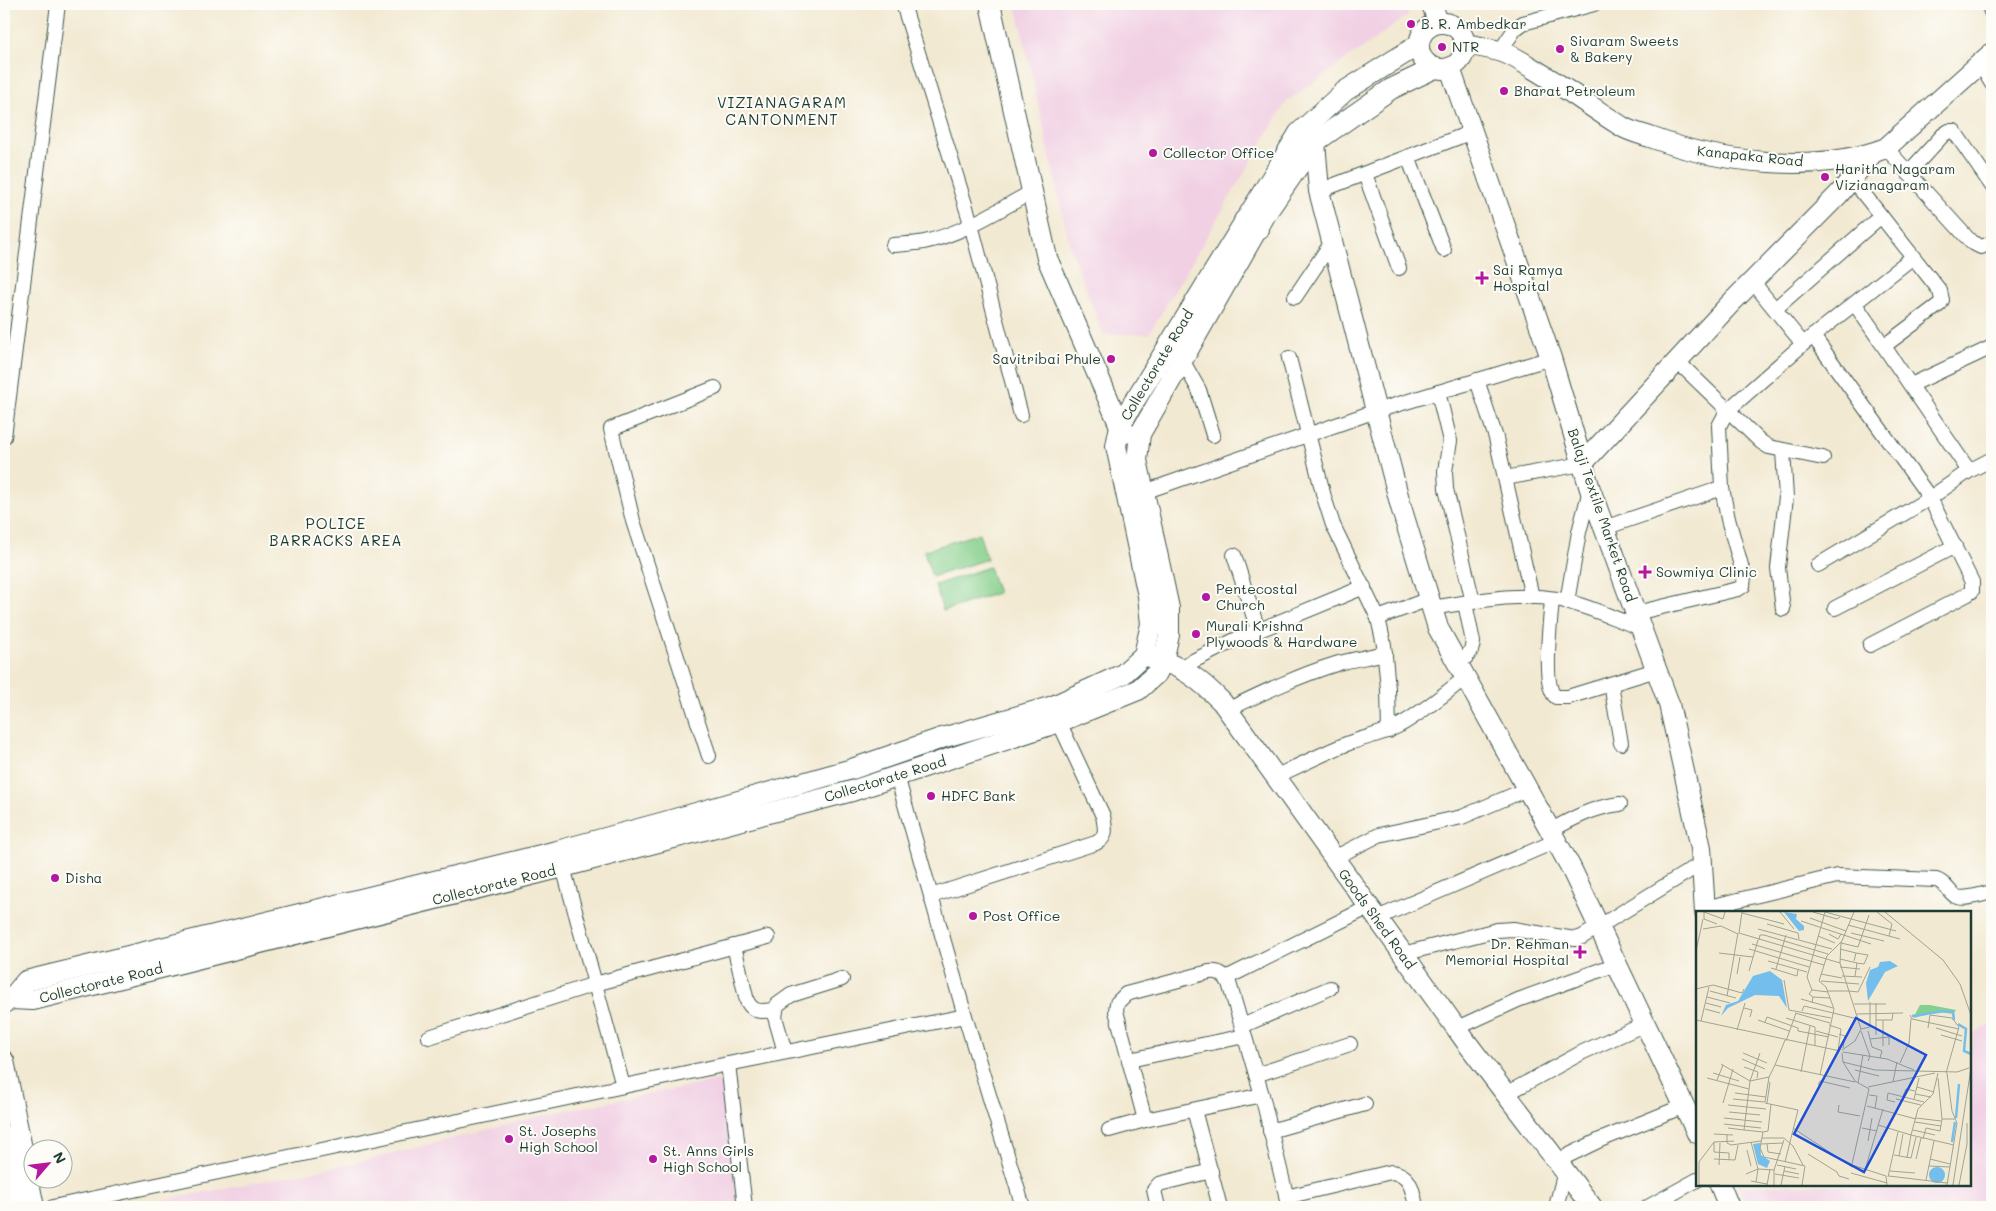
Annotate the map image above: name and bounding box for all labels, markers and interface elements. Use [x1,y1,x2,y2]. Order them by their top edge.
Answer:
place label: B. R. Ambedkar [1421,14,1526,33]
marker: B. R. Ambedkar [1405,18,1417,30]
place label: Sivaram Sweets & Bakery [1570,31,1679,66]
place label: NTR [1452,37,1479,56]
marker: NTR [1436,41,1448,53]
marker: Sivaram Sweets & Bakery [1554,43,1566,55]
place label: Bharat Petroleum [1514,81,1635,100]
marker: Bharat Petroleum [1498,85,1510,97]
district label: VIZIANAGARAM CANTONMENT [717,92,847,129]
street label: Kanapaka Road [1696,140,1804,171]
place label: Collector Office [1163,143,1274,162]
marker: Collector Office [1147,147,1159,159]
place label: Haritha Nagaram Vizianagaram [1835,159,1955,194]
marker: Haritha Nagaram Vizianagaram [1819,171,1831,183]
place label: Sai Ramya Hospital [1493,260,1563,295]
marker: Sai Ramya Hospital [1475,271,1489,285]
street label: Collectorate Road [1116,305,1197,424]
place label: Savitribai Phule [993,349,1101,368]
marker: Savitribai Phule [1105,353,1117,365]
street label: Balaji Textile Market Road [1564,426,1641,604]
district label: POLICE BARRACKS AREA [269,513,403,550]
place label: Sowmiya Clinic [1656,562,1757,581]
marker: Sowmiya Clinic [1638,565,1652,579]
place label: Pentecostal Church [1216,579,1298,614]
marker: Pentecostal Church [1200,591,1212,603]
place label: Murali Krishna Plywoods & Hardware [1206,616,1357,651]
marker: Murali Krishna Plywoods & Hardware [1190,628,1202,640]
street label: Collectorate Road [822,751,948,806]
place label: HDFC Bank [941,786,1016,805]
marker: HDFC Bank [925,790,937,802]
street label: Collectorate Road [430,860,558,909]
street label: Goods Shed Road [1335,865,1420,973]
place label: Disha [65,868,102,887]
marker: Disha [49,872,61,884]
place label: Post Office [983,906,1060,925]
marker: Post Office [967,910,979,922]
inset map [1696,911,1971,1186]
place label: Dr. Rehman Memorial Hospital [1445,934,1569,969]
marker: Dr. Rehman Memorial Hospital [1573,945,1587,959]
street label: Collectorate Road [37,958,165,1007]
place label: St. Josephs High School [519,1121,598,1156]
marker: St. Josephs High School [503,1133,515,1145]
north arrow [22,1138,72,1188]
place label: St. Anns Girls High School [663,1141,754,1176]
text: N [49,1149,71,1167]
marker: St. Anns Girls High School [647,1153,659,1165]

